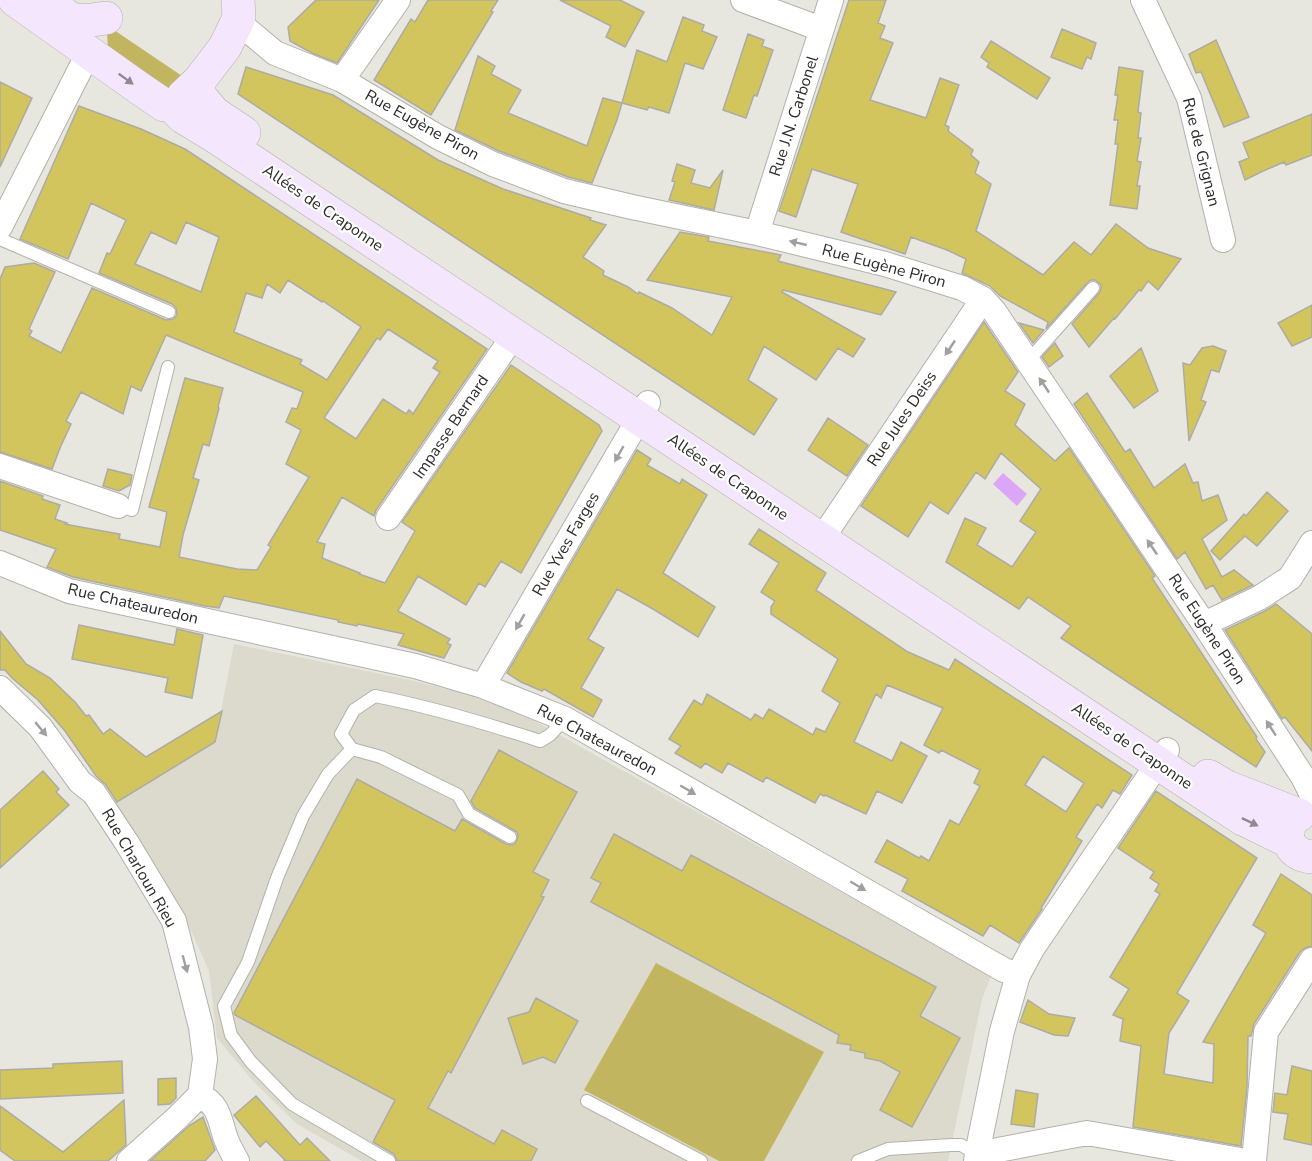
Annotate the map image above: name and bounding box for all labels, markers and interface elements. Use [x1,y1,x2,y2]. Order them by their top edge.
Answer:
street label: Rue J.N. Carbonel [764,53,824,179]
one-way arrow [118,73,134,85]
street label: Rue Eugène Piron [361,84,483,166]
street label: Rue de Grignan [1177,95,1225,209]
street label: Allées de Craponne [258,159,388,257]
one-way arrow [788,237,807,247]
street label: Rue Eugène Piron [819,239,949,293]
one-way arrow [945,340,956,356]
street label: Rue Jules Deiss [862,367,942,471]
street label: Impasse Bernard [408,371,494,483]
one-way arrow [1039,377,1050,393]
street label: Allées de Craponne [663,428,793,526]
one-way arrow [613,446,624,462]
street label: Rue Yves Farges [527,488,605,600]
one-way arrow [1147,539,1158,555]
street label: Rue Eugène Piron [1163,569,1251,689]
street label: Rue Chateauredon [65,578,201,630]
one-way arrow [515,614,526,630]
street label: Allées de Craponne [1067,697,1197,795]
street label: Rue Chateauredon [533,699,661,781]
one-way arrow [1265,720,1277,736]
one-way arrow [34,721,47,737]
one-way arrow [680,785,697,795]
street label: Rue Charloun Rieu [96,804,182,932]
one-way arrow [1242,818,1259,827]
one-way arrow [850,881,866,892]
one-way arrow [181,955,190,973]

